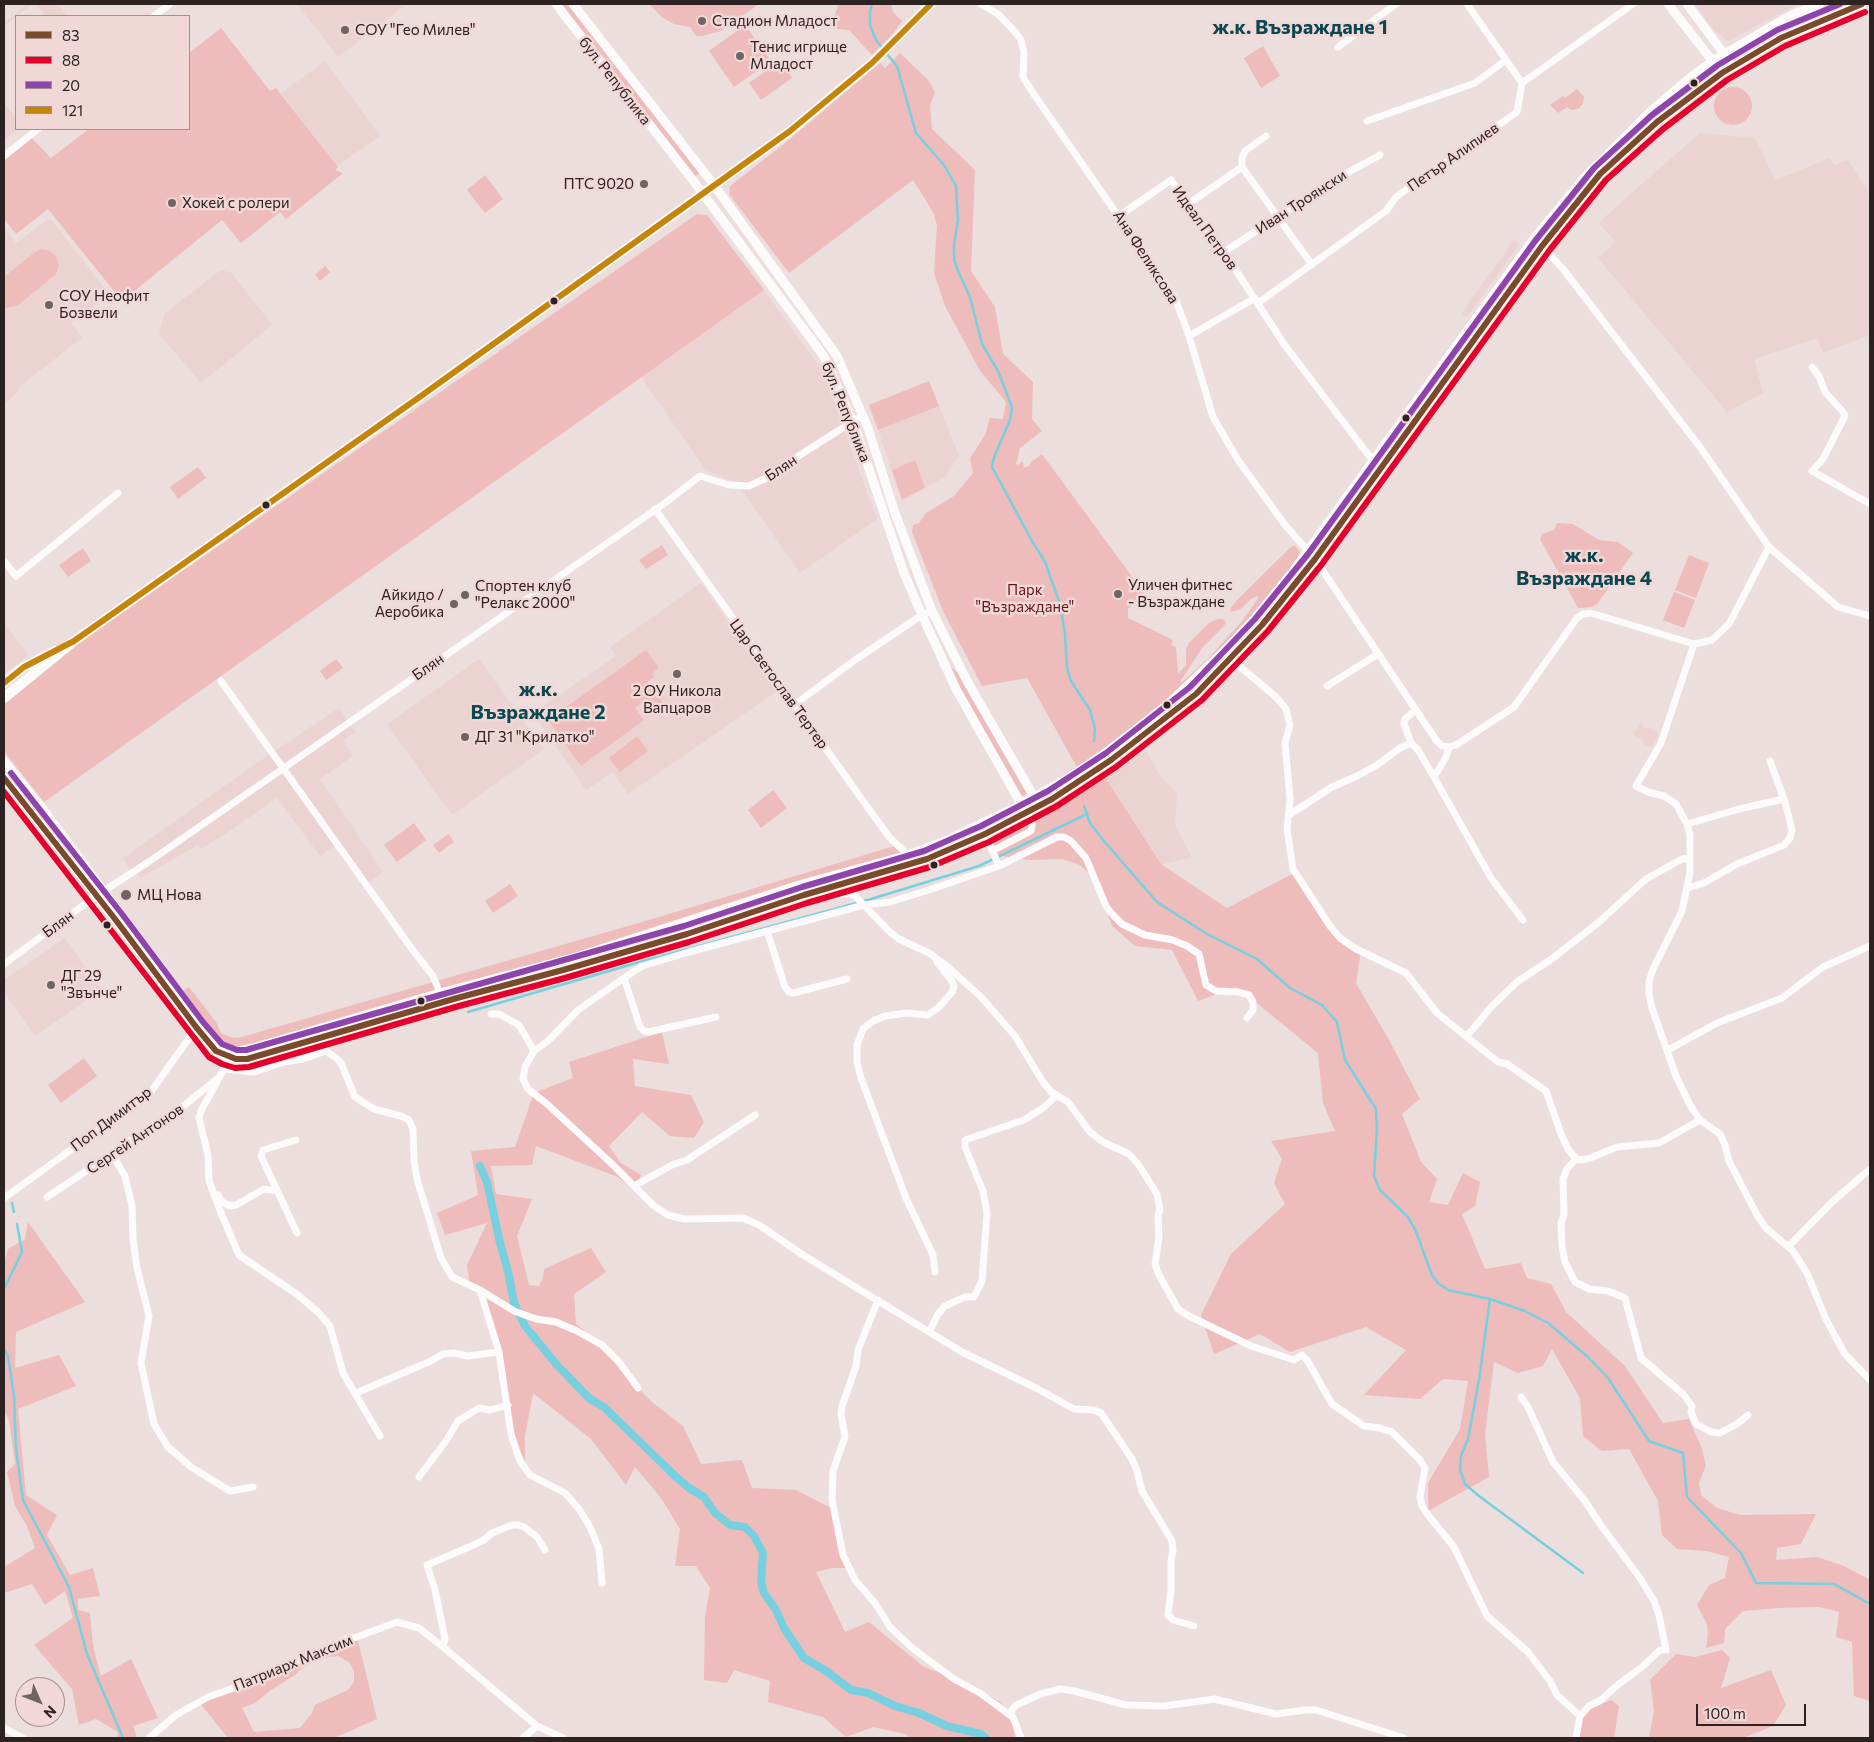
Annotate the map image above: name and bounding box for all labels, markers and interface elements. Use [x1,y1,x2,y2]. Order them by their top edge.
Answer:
place label: Стадион Младост [712,12,838,30]
legend [15,15,190,130]
marker: Стадион Младост [696,15,708,27]
district label: ж.к. Възраждане 1 [1212,15,1388,39]
place label: СОУ "Гео Милев" [355,21,476,39]
marker: СОУ "Гео Милев" [339,24,351,36]
text: 83 [62,26,80,44]
street label: бул. Република [575,33,655,129]
place label: Тенис игрище Младост [750,38,847,73]
marker: Тенис игрище Младост [734,50,746,62]
text: 88 [62,51,80,69]
text: 20 [62,76,80,94]
unlabelled marker [1689,78,1699,88]
text: 121 [62,101,83,119]
street label: Петър Алипиев [1404,119,1502,195]
street label: Иван Троянски [1252,166,1350,238]
place label: ПТС 9020 [564,175,634,193]
marker: ПТС 9020 [638,178,650,190]
street label: Идеал Петров [1169,183,1241,273]
place label: Хокей с ролери [182,194,290,212]
marker: Хокей с ролери [166,197,178,209]
street label: Ана Феликсова [1109,207,1183,307]
place label: СОУ Неофит Бозвели [59,287,149,322]
unlabelled marker [549,296,559,306]
marker: СОУ Неофит Бозвели [43,299,55,311]
street label: бул. Република [818,359,874,465]
unlabelled marker [1401,413,1411,423]
street label: Блян [762,451,800,485]
unlabelled marker [261,500,271,510]
district label: ж.к. Възраждане 4 [1516,543,1652,590]
place label: Уличен фитнес - Възраждане [1128,576,1233,611]
place label: Спортен клуб "Релакс 2000" [475,577,575,612]
park label: Парк "Възраждане" [976,581,1074,616]
place label: Айкидо / Аеробика [375,586,444,621]
marker: Уличен фитнес - Възраждане [1112,588,1124,600]
marker: Спортен клуб "Релакс 2000" [459,589,471,601]
marker: Айкидо / Аеробика [448,598,460,610]
street label: Цар Светослав Тертер [726,615,832,753]
street label: Блян [409,650,447,684]
marker: 2 ОУ Никола Вапцаров [671,668,683,680]
district label: ж.к. Възраждане 2 [470,677,606,724]
place label: 2 ОУ Никола Вапцаров [633,682,721,717]
unlabelled marker [1162,700,1172,710]
place label: ДГ 31 "Крилатко" [475,728,595,746]
marker: ДГ 31 "Крилатко" [459,731,471,743]
unlabelled marker [929,860,939,870]
place label: МЦ Нова [137,886,202,904]
marker: МЦ Нова [119,888,133,902]
street label: Блян [39,906,77,942]
unlabelled marker [102,920,112,930]
place label: ДГ 29 "Звънче" [61,967,122,1002]
marker: ДГ 29 "Звънче" [45,979,57,991]
unlabelled marker [416,996,426,1006]
street label: Поп Димитър [67,1083,155,1155]
street label: Сергей Антонов [83,1100,187,1178]
street label: Патриарх Максим [231,1631,355,1695]
north arrow [15,1677,65,1727]
scale bar [1699,1694,1809,1726]
text: N [41,1702,60,1722]
text: 100 m [1704,1704,1746,1722]

